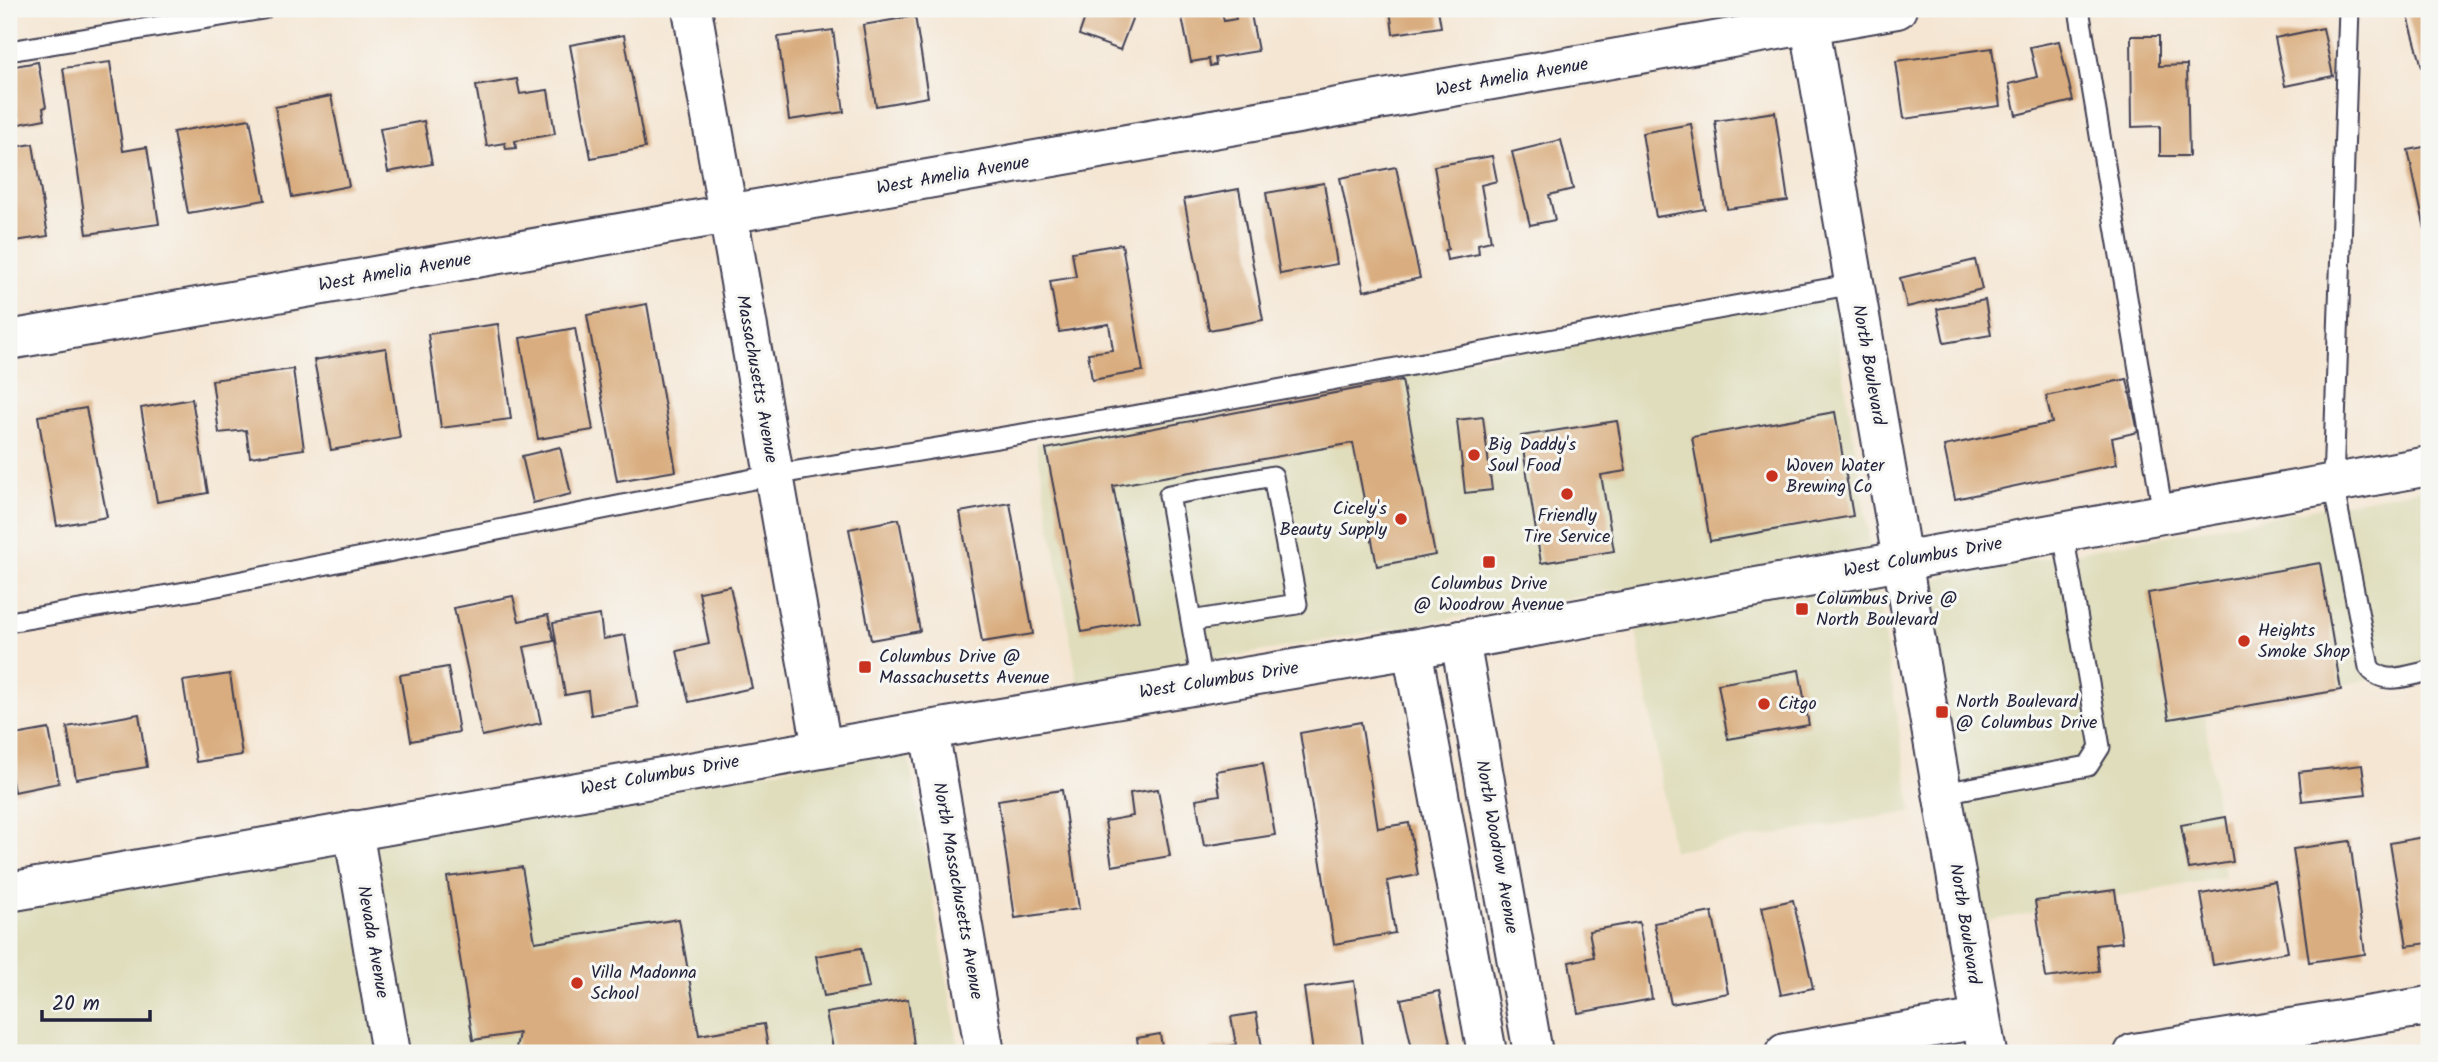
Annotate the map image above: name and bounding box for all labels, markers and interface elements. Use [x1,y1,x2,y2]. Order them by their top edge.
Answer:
street label: West Amelia Avenue [1433,50,1591,106]
street label: West Amelia Avenue [874,148,1032,204]
street label: West Amelia Avenue [316,245,474,301]
street label: Massachusetts Avenue [727,293,785,465]
street label: North Boulevard [1843,302,1893,429]
place label: Big Daddy's Soul Food [1488,431,1577,481]
marker: Big Daddy's Soul Food [1466,447,1482,463]
place label: Woven Water Brewing Co [1786,452,1885,502]
marker: Woven Water Brewing Co [1764,468,1780,484]
marker: Friendly Tire Service [1559,486,1575,502]
place label: Cicely's Beauty Supply [1279,495,1388,545]
place label: Friendly Tire Service [1524,502,1610,552]
marker: Cicely's Beauty Supply [1393,511,1409,527]
street label: West Columbus Drive [1841,530,2005,586]
marker: Columbus Drive @ Woodrow Avenue [1481,554,1497,570]
place label: Columbus Drive @ Woodrow Avenue [1414,570,1564,620]
place label: Columbus Drive @ North Boulevard [1816,585,1957,635]
marker: Columbus Drive @ North Boulevard [1794,601,1810,617]
place label: Heights Smoke Shop [2258,617,2350,667]
marker: Heights Smoke Shop [2236,633,2252,649]
place label: Columbus Drive @ Massachusetts Avenue [879,643,1049,693]
street label: West Columbus Drive [1137,654,1301,708]
marker: Columbus Drive @ Massachusetts Avenue [857,659,873,675]
place label: North Boulevard @ Columbus Drive [1956,688,2097,738]
place label: Citgo [1778,690,1817,719]
marker: Citgo [1756,696,1772,712]
marker: North Boulevard @ Columbus Drive [1934,704,1950,720]
street label: West Columbus Drive [578,748,742,804]
street label: North Woodrow Avenue [1466,758,1526,936]
street label: North Massachusetts Avenue [924,780,990,1002]
street label: North Boulevard [1940,862,1988,987]
street label: Nevada Avenue [348,883,396,1001]
place label: Villa Madonna School [591,959,697,1009]
marker: Villa Madonna School [569,975,585,991]
scale bar [42,978,150,1022]
text: 20 m [52,988,100,1021]

